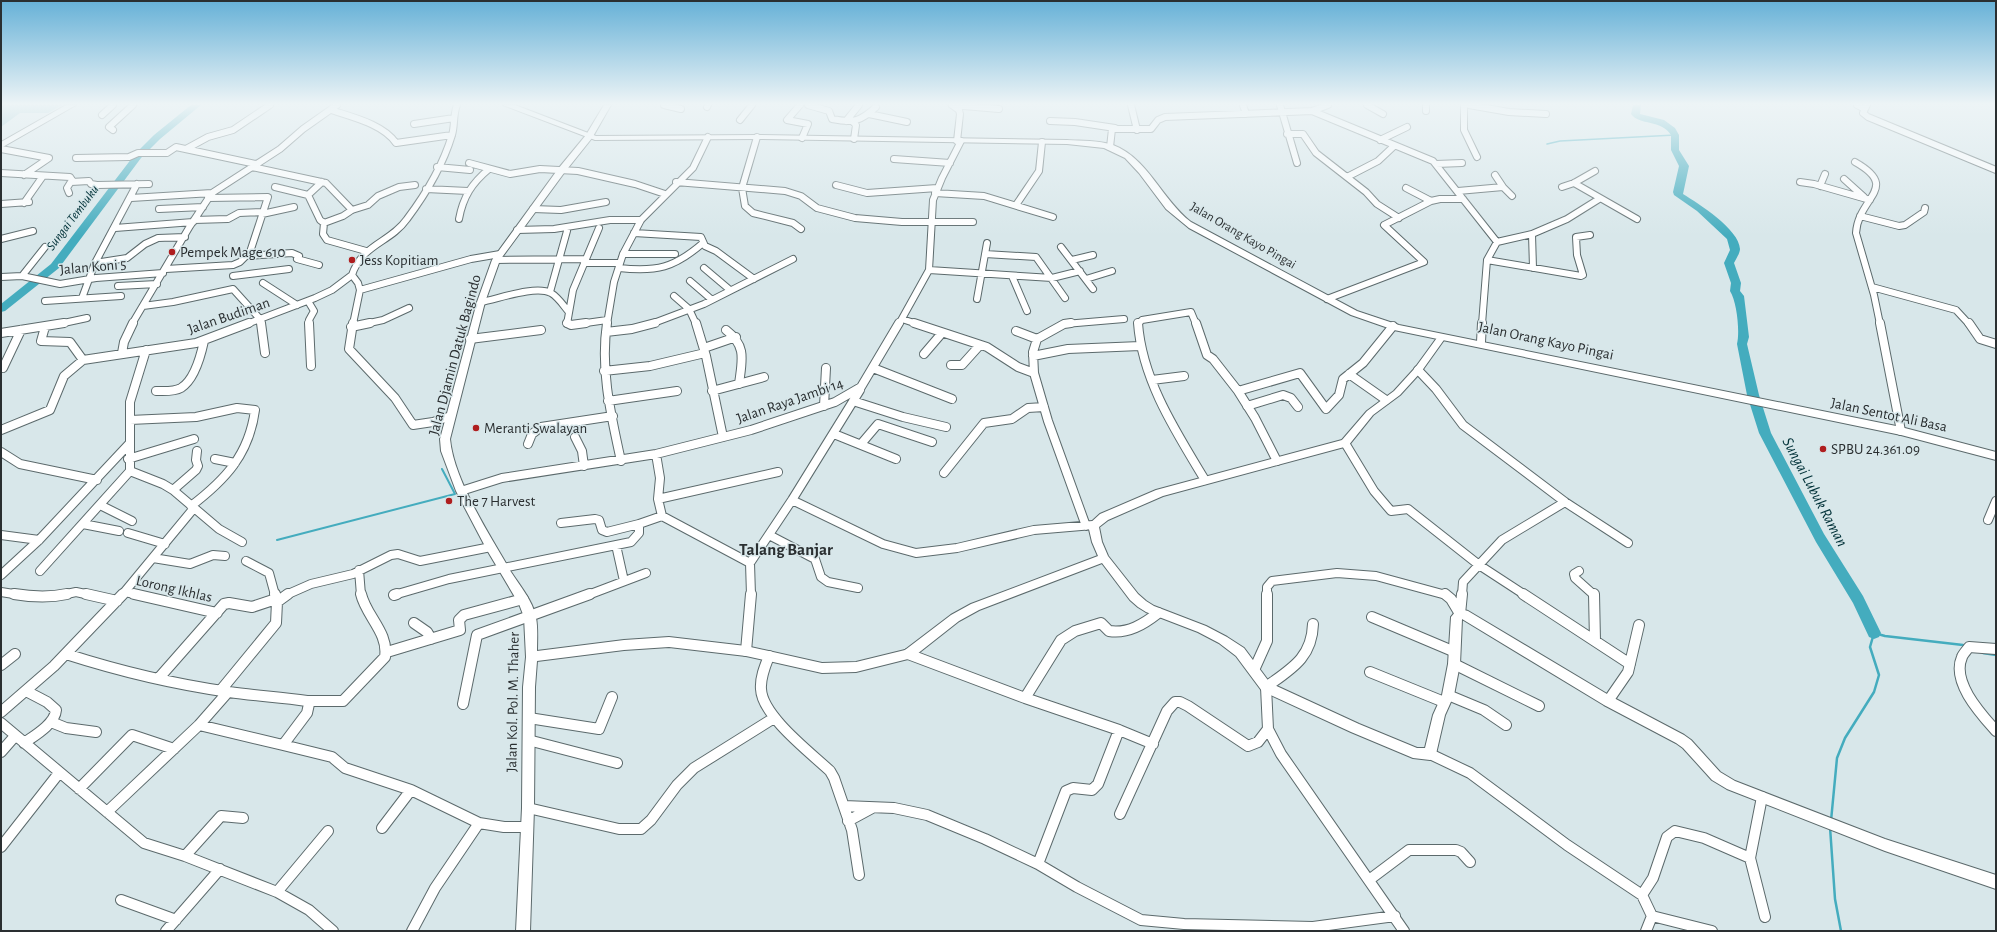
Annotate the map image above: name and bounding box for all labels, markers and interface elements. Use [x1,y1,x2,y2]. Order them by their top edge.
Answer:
water label: Sungai Tembuku [44,183,102,253]
street label: Jalan Orang Kayo Pingai [1188,200,1298,272]
place label: Pempek Mage 610 [180,245,285,260]
marker: Pempek Mage 610 [167,247,177,257]
place label: Jess Kopitiam [360,253,439,268]
marker: Jess Kopitiam [347,255,357,265]
street label: Jalan Koni 5 [59,257,127,277]
street label: Jalan Djamin Datuk Bagindo [426,273,484,437]
street label: Jalan Budiman [186,295,272,337]
street label: Jalan Orang Kayo Pingai [1477,319,1615,363]
street label: Jalan Raya Jambi 14 [735,376,845,426]
street label: Jalan Sentot Ali Basa [1829,395,1949,435]
place label: Meranti Swalayan [484,421,587,436]
marker: Meranti Swalayan [471,423,481,433]
water label: Sungai Lubuk Raman [1779,435,1851,549]
place label: SPBU 24.361.09 [1831,442,1920,457]
marker: SPBU 24.361.09 [1818,444,1828,454]
place label: The 7 Harvest [457,494,535,509]
marker: The 7 Harvest [444,496,454,506]
district label: Talang Banjar [739,541,833,559]
street label: Lorong Ikhlas [134,573,214,605]
street label: Jalan Kol. Pol. M. Thaher [504,632,522,772]

